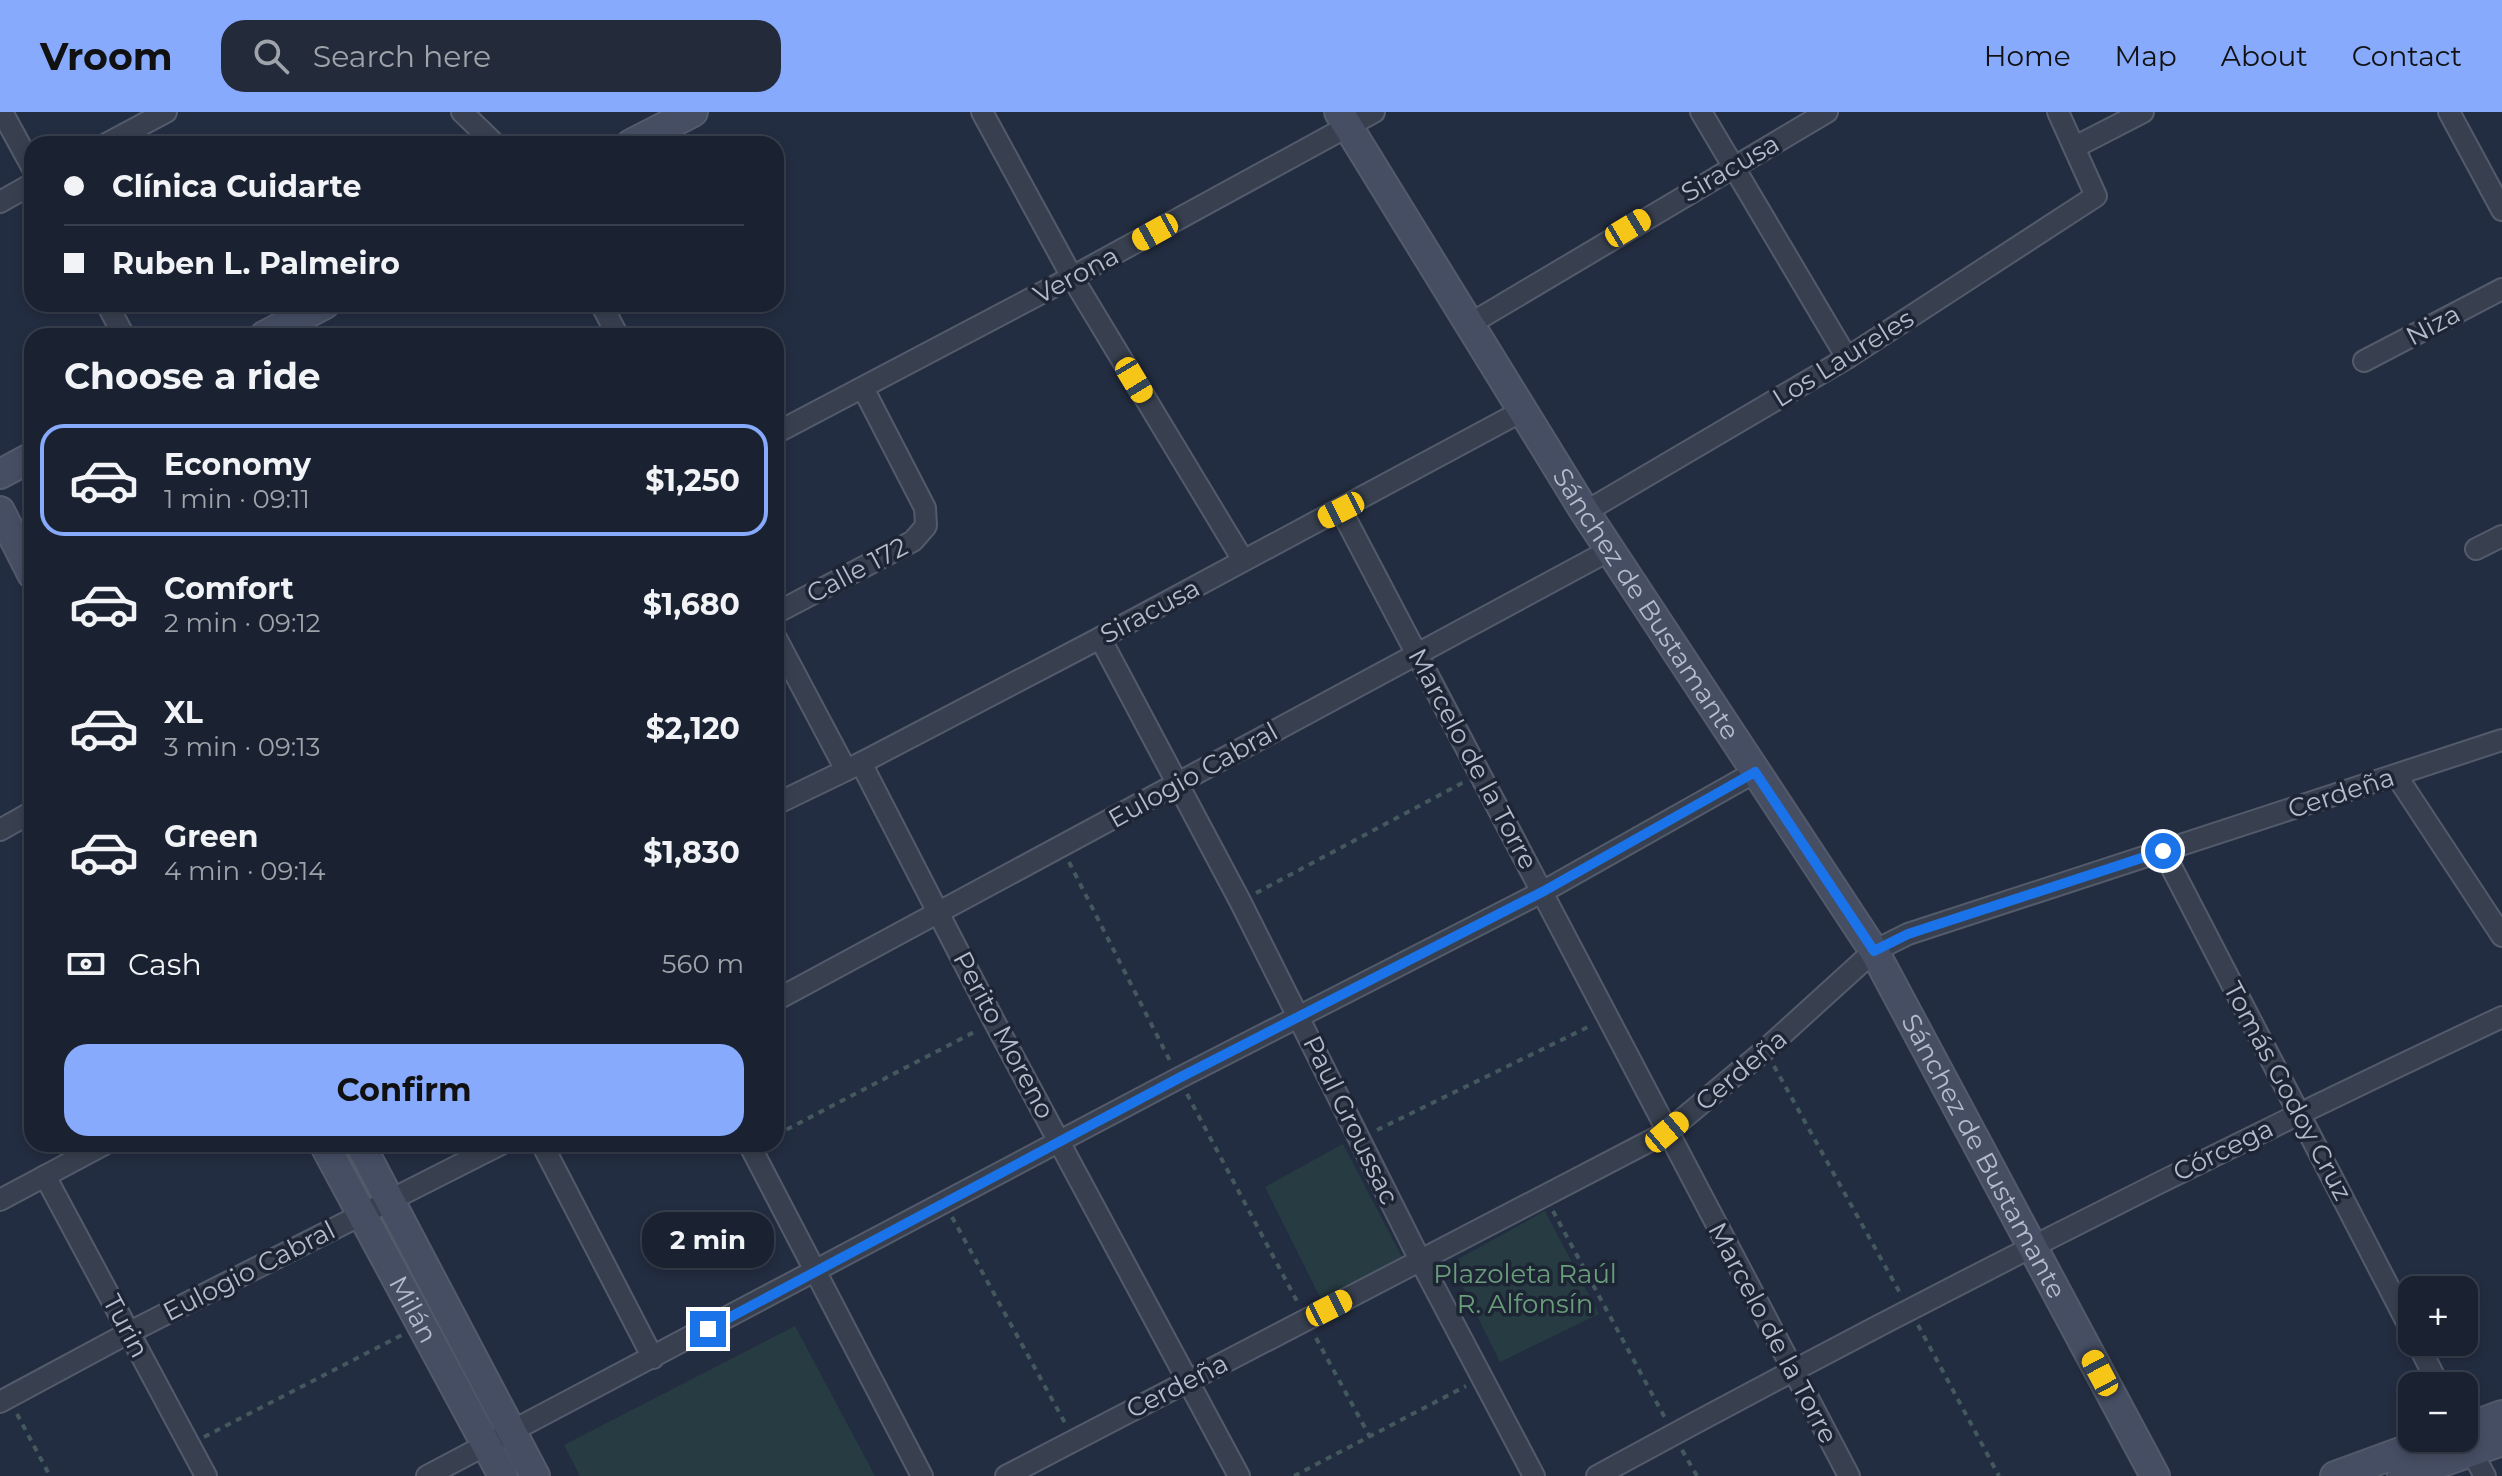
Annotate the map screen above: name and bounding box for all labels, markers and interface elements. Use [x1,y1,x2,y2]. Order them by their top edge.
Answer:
search box [221,20,781,92]
text: Vroom [40,33,173,80]
icon: search [249,34,293,78]
text: Search here [313,38,491,75]
text: Home [1984,39,2071,73]
text: Map [2115,39,2177,73]
text: About [2221,39,2308,73]
text: Contact [2352,39,2462,73]
street label: Siracusa [1675,127,1785,209]
text: Clínica Cuidarte [112,168,361,205]
car [1601,205,1655,251]
car [1128,210,1182,254]
street label: Verona [1028,239,1124,311]
text: Ruben L. Palmeiro [112,245,400,282]
street label: Niza [2400,298,2466,352]
street label: Los Laureles [1767,302,1919,414]
car [1111,353,1157,407]
text: Choose a ride [64,354,321,398]
icon: car [68,444,140,516]
text: Economy [164,446,311,483]
text: $1,250 [645,462,740,499]
street label: Sánchez de Bustamante [1546,462,1747,746]
text: 1 min · 09:11 [164,483,310,515]
car [1314,488,1368,532]
street label: Calle 172 [801,530,913,610]
icon: car [68,568,140,640]
text: Comfort [164,570,294,607]
street label: Siracusa [1095,572,1205,650]
text: $1,680 [643,586,740,623]
text: 2 min · 09:12 [164,607,321,639]
street label: Marcelo de la Torre [1401,643,1545,875]
icon: car [68,692,140,764]
text: XL [164,694,203,731]
text: $2,120 [646,710,740,747]
street label: Eulogio Cabral [1103,715,1283,835]
text: 3 min · 09:13 [164,731,320,763]
street label: Cerdeña [2284,761,2398,825]
icon: car [68,816,140,888]
text: Green [164,818,258,855]
route start [2145,833,2181,869]
text: $1,830 [643,834,740,871]
text: 4 min · 09:14 [164,855,325,887]
icon: cash [64,942,108,986]
text: Cash [128,946,202,983]
street label: Perito Moreno [946,946,1062,1124]
text: 560 m [662,948,744,980]
street label: Tomás Godoy Cruz [2217,976,2359,1206]
street label: Sánchez de Bustamante [1895,1008,2073,1304]
street label: Cerdeña [1689,1022,1793,1118]
street label: Paul Groussac [1296,1030,1406,1210]
button: Confirm [64,1044,744,1136]
car [1641,1107,1693,1157]
street label: Córcega [2168,1112,2278,1188]
callout: 2 min [642,1213,774,1269]
street label: Eulogio Cabral [158,1214,340,1328]
street label: Marcelo de la Torre [1701,1217,1845,1449]
text: 2 min [670,1224,746,1256]
park label: Plazoleta Raúl R. Alfonsín [1433,1258,1617,1320]
street label: Milán [382,1270,444,1349]
map controls [2398,1276,2478,1452]
button: + [2398,1276,2478,1356]
car [1302,1286,1356,1330]
street label: Turin [96,1289,156,1363]
route end [690,1311,726,1347]
car [2078,1346,2122,1400]
street label: Cerdeña [1121,1347,1233,1425]
button: − [2398,1372,2478,1452]

